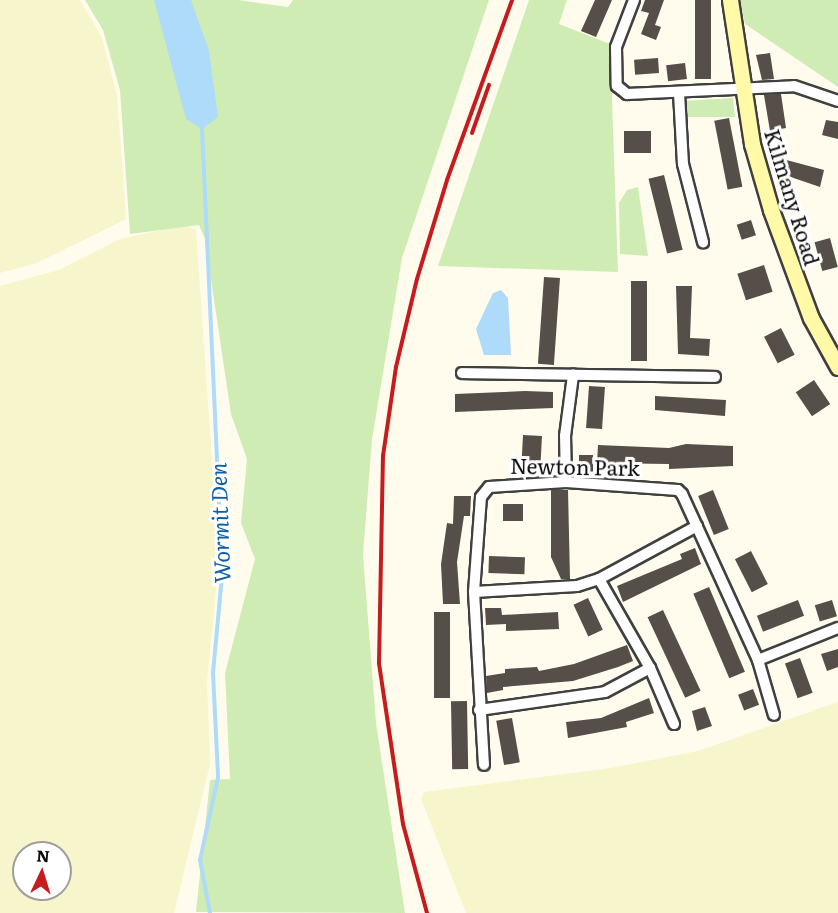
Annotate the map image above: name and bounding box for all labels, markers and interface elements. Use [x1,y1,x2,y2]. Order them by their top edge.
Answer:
street label: Kilmany Road [760,126,826,268]
street label: Newton Park [510,452,640,480]
water label: Wormit Den [204,462,234,584]
north arrow [12,841,72,901]
text: N [36,843,51,867]

